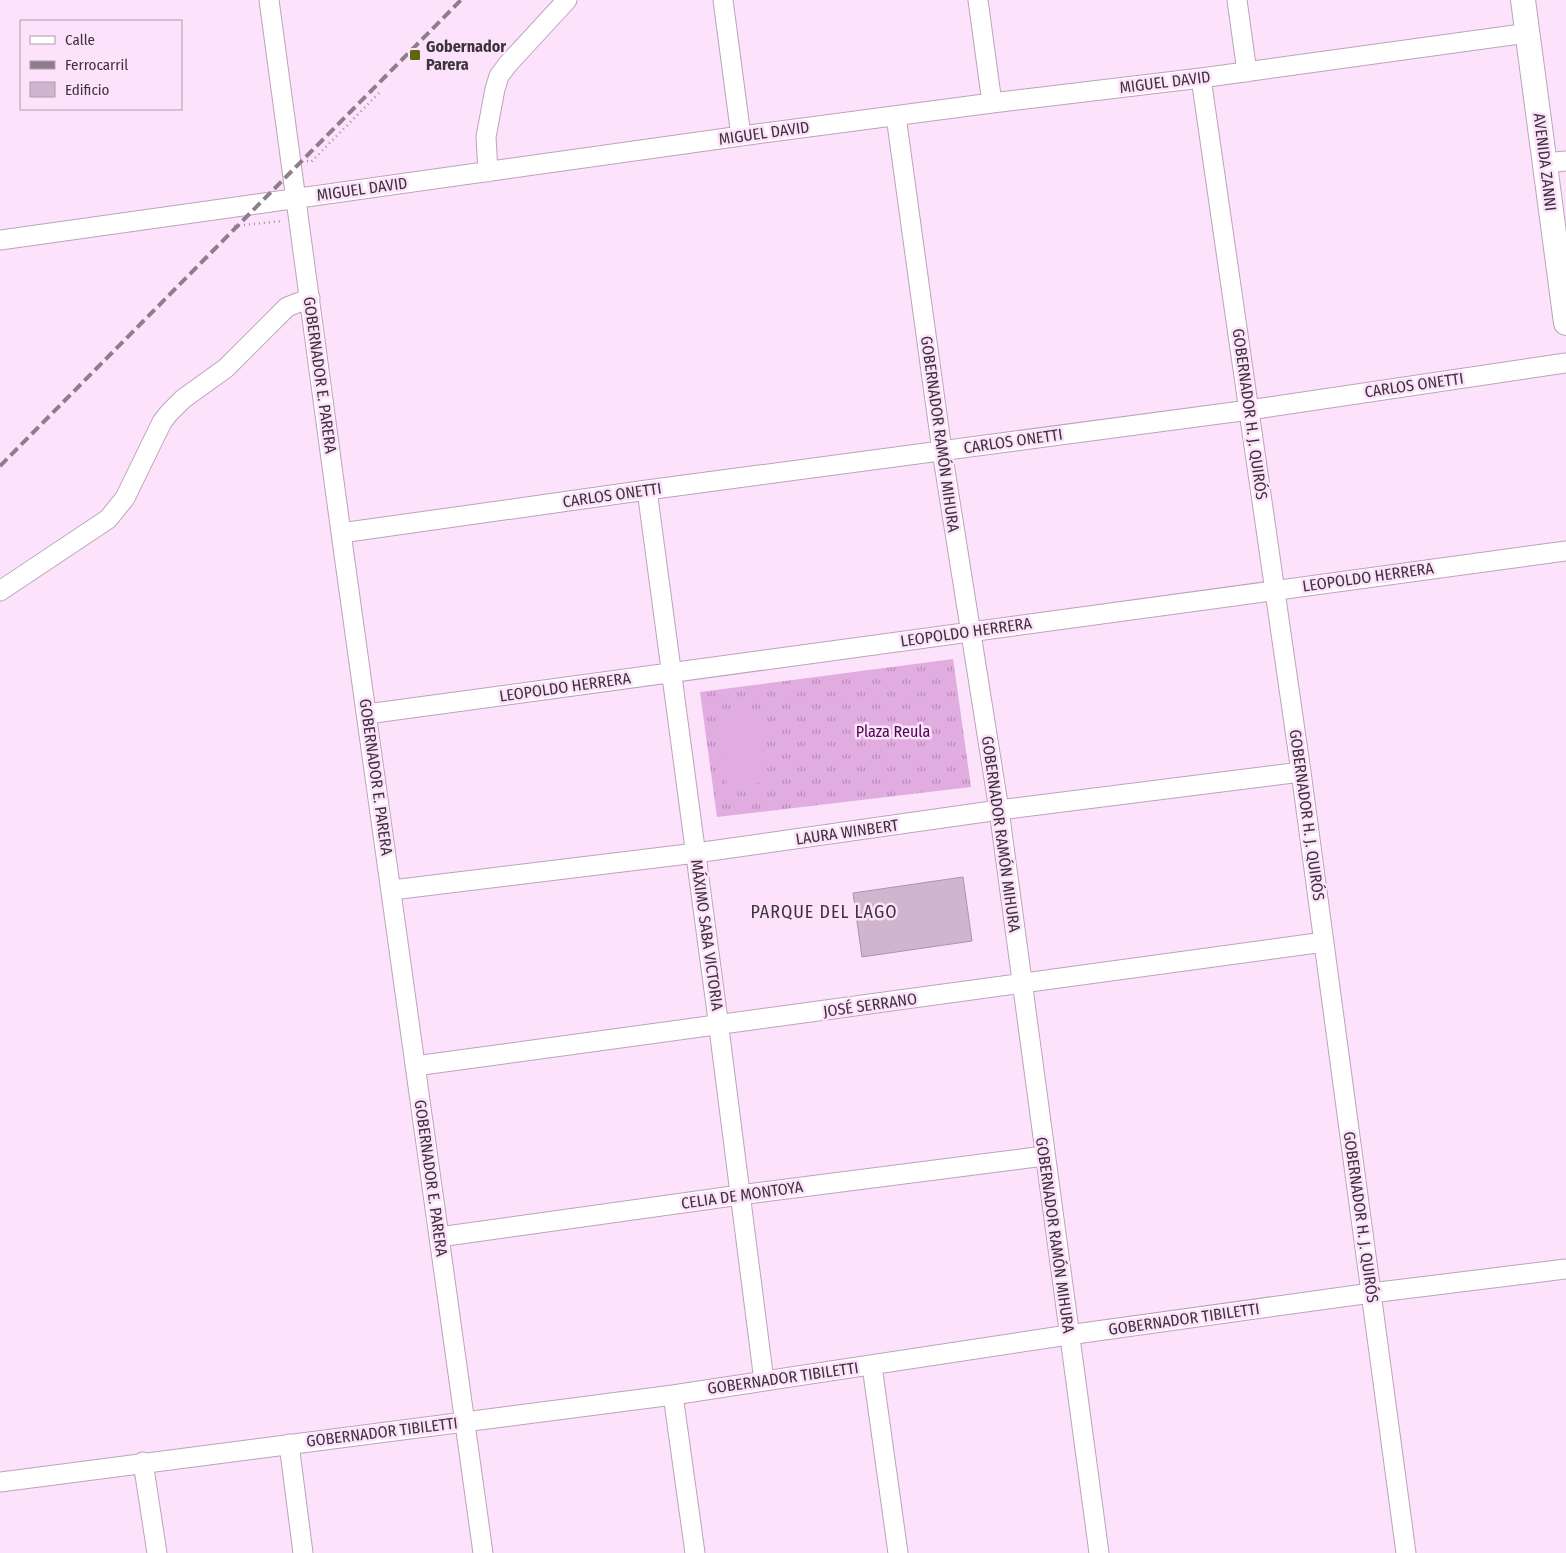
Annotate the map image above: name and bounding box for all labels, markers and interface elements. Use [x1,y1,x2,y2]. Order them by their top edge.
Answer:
legend [20,20,182,110]
text: Calle [65,31,95,49]
place label: Gobernador Parera [426,37,506,74]
marker: Gobernador Parera [408,48,422,62]
text: Ferrocarril [65,56,128,74]
street label: MIGUEL DAVID [1118,67,1212,97]
text: Edificio [65,81,110,99]
street label: AVENIDA ZANNI [1530,112,1560,212]
street label: MIGUEL DAVID [717,117,811,149]
street label: MIGUEL DAVID [315,173,409,205]
street label: GOBERNADOR E. PARERA [300,295,340,455]
street label: GOBERNADOR H. J. QUIRÓS [1229,327,1271,501]
street label: GOBERNADOR RAMÓN MIHURA [917,335,963,534]
street label: CARLOS ONETTI [1363,369,1465,401]
street label: CARLOS ONETTI [962,425,1064,457]
street label: CARLOS ONETTI [561,479,663,511]
street label: LEOPOLDO HERRERA [1301,558,1435,596]
street label: LEOPOLDO HERRERA [899,613,1033,651]
street label: LEOPOLDO HERRERA [498,668,632,706]
street label: GOBERNADOR E. PARERA [356,697,396,857]
park label: Plaza Reula [856,722,930,741]
street label: GOBERNADOR H. J. QUIRÓS [1286,728,1328,902]
street label: GOBERNADOR RAMÓN MIHURA [978,735,1024,934]
street label: LAURA WINBERT [794,815,900,849]
street label: MÁXIMO SABA VICTORIA [687,858,727,1012]
district label: PARQUE DEL LAGO [751,901,898,923]
street label: JOSÉ SERRANO [822,989,918,1021]
street label: GOBERNADOR E. PARERA [411,1098,451,1258]
street label: GOBERNADOR H. J. QUIRÓS [1340,1130,1382,1304]
street label: GOBERNADOR RAMÓN MIHURA [1032,1136,1078,1335]
street label: CELIA DE MONTOYA [680,1177,805,1213]
street label: GOBERNADOR TIBILETTI [1107,1299,1261,1339]
street label: GOBERNADOR TIBILETTI [706,1358,860,1398]
street label: GOBERNADOR TIBILETTI [305,1413,459,1451]

